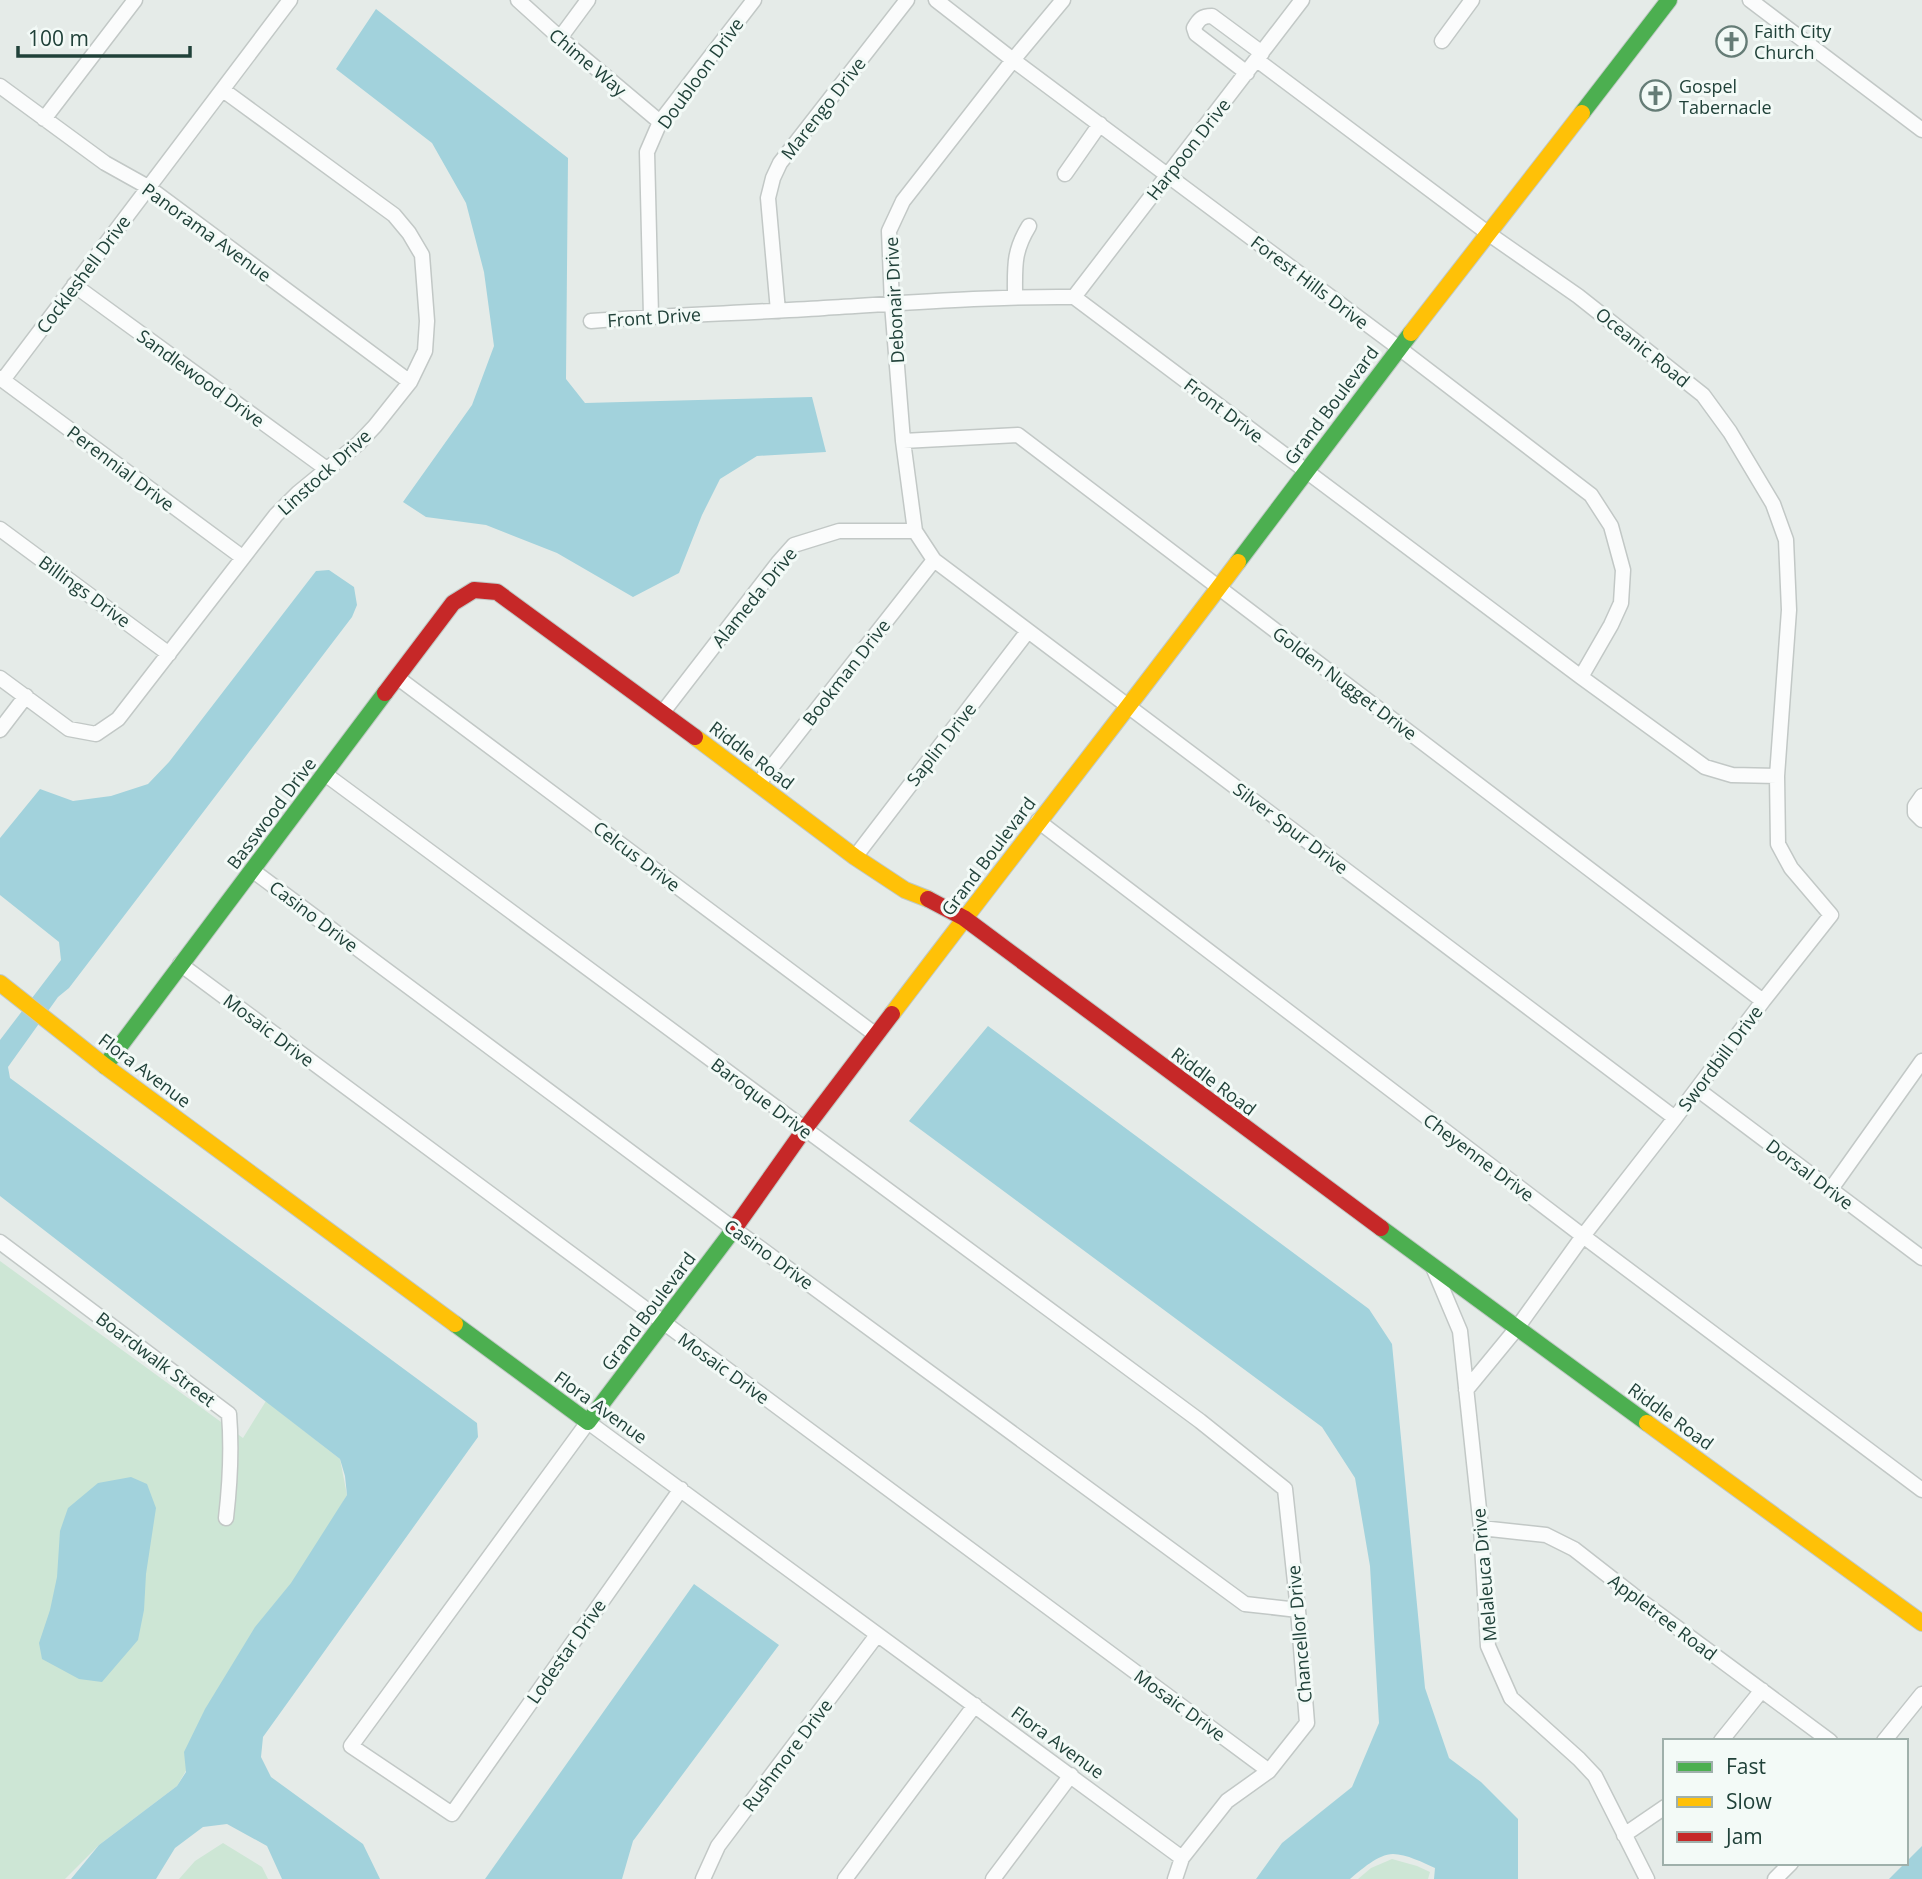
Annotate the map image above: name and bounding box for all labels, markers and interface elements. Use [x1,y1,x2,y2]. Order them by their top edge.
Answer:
street label: Doubloon Drive [652,13,748,133]
scale bar [18,14,189,58]
place label: Faith City Church [1754,19,1832,64]
street label: Chime Way [544,23,632,102]
text: 100 m [28,24,89,52]
church icon: Faith City Church [1714,24,1748,58]
street label: Marengo Drive [775,52,871,164]
place label: Gospel Tabernacle [1679,74,1772,119]
church icon: Gospel Tabernacle [1639,79,1673,113]
street label: Harpoon Drive [1141,93,1235,205]
street label: Panorama Avenue [138,177,276,287]
street label: Cockleshell Drive [31,210,135,338]
street label: Forest Hills Drive [1246,230,1374,334]
street label: Debonair Drive [879,236,909,364]
street label: Front Drive [606,302,702,332]
street label: Oceanic Road [1591,302,1695,392]
street label: Sandlewood Drive [132,324,270,432]
street label: Grand Boulevard [1278,341,1384,469]
street label: Front Drive [1179,372,1269,448]
street label: Perennial Drive [63,420,179,516]
street label: Linstock Drive [272,424,376,520]
street label: Alameda Drive [706,542,802,652]
street label: Billings Drive [34,550,136,632]
street label: Bookman Drive [797,614,895,730]
street label: Golden Nugget Drive [1268,621,1422,745]
street label: Saplin Drive [901,697,981,791]
street label: Riddle Road [705,715,799,795]
street label: Basswood Drive [221,752,321,874]
street label: Silver Spur Drive [1229,777,1353,879]
street label: Grand Boulevard [935,792,1041,920]
street label: Celcus Drive [589,815,685,897]
street label: Casino Drive [265,875,363,957]
street label: Mosaic Drive [219,988,319,1072]
street label: Swordbill Drive [1672,1000,1768,1116]
street label: Flora Avenue [94,1028,196,1112]
street label: Riddle Road [1167,1041,1261,1121]
street label: Baroque Drive [707,1052,817,1144]
street label: Cheyenne Drive [1419,1108,1539,1206]
street label: Dorsal Drive [1762,1133,1858,1215]
street label: Casino Drive [719,1213,819,1295]
street label: Grand Boulevard [595,1247,701,1375]
street label: Boardwalk Street [91,1306,221,1412]
street label: Mosaic Drive [673,1327,775,1409]
street label: Flora Avenue [550,1365,652,1449]
street label: Riddle Road [1624,1377,1718,1455]
street label: Melaleuca Drive [1466,1507,1502,1643]
street label: Chancellor Drive [1281,1564,1317,1704]
street label: Appletree Road [1604,1568,1722,1666]
street label: Lodestar Drive [521,1594,611,1708]
street label: Mosaic Drive [1129,1664,1231,1746]
street label: Rushmore Drive [737,1694,837,1816]
street label: Flora Avenue [1007,1700,1109,1784]
legend [1663,1739,1908,1865]
text: Fast [1726,1752,1766,1780]
text: Slow [1726,1787,1772,1815]
text: Jam [1724,1822,1763,1850]

